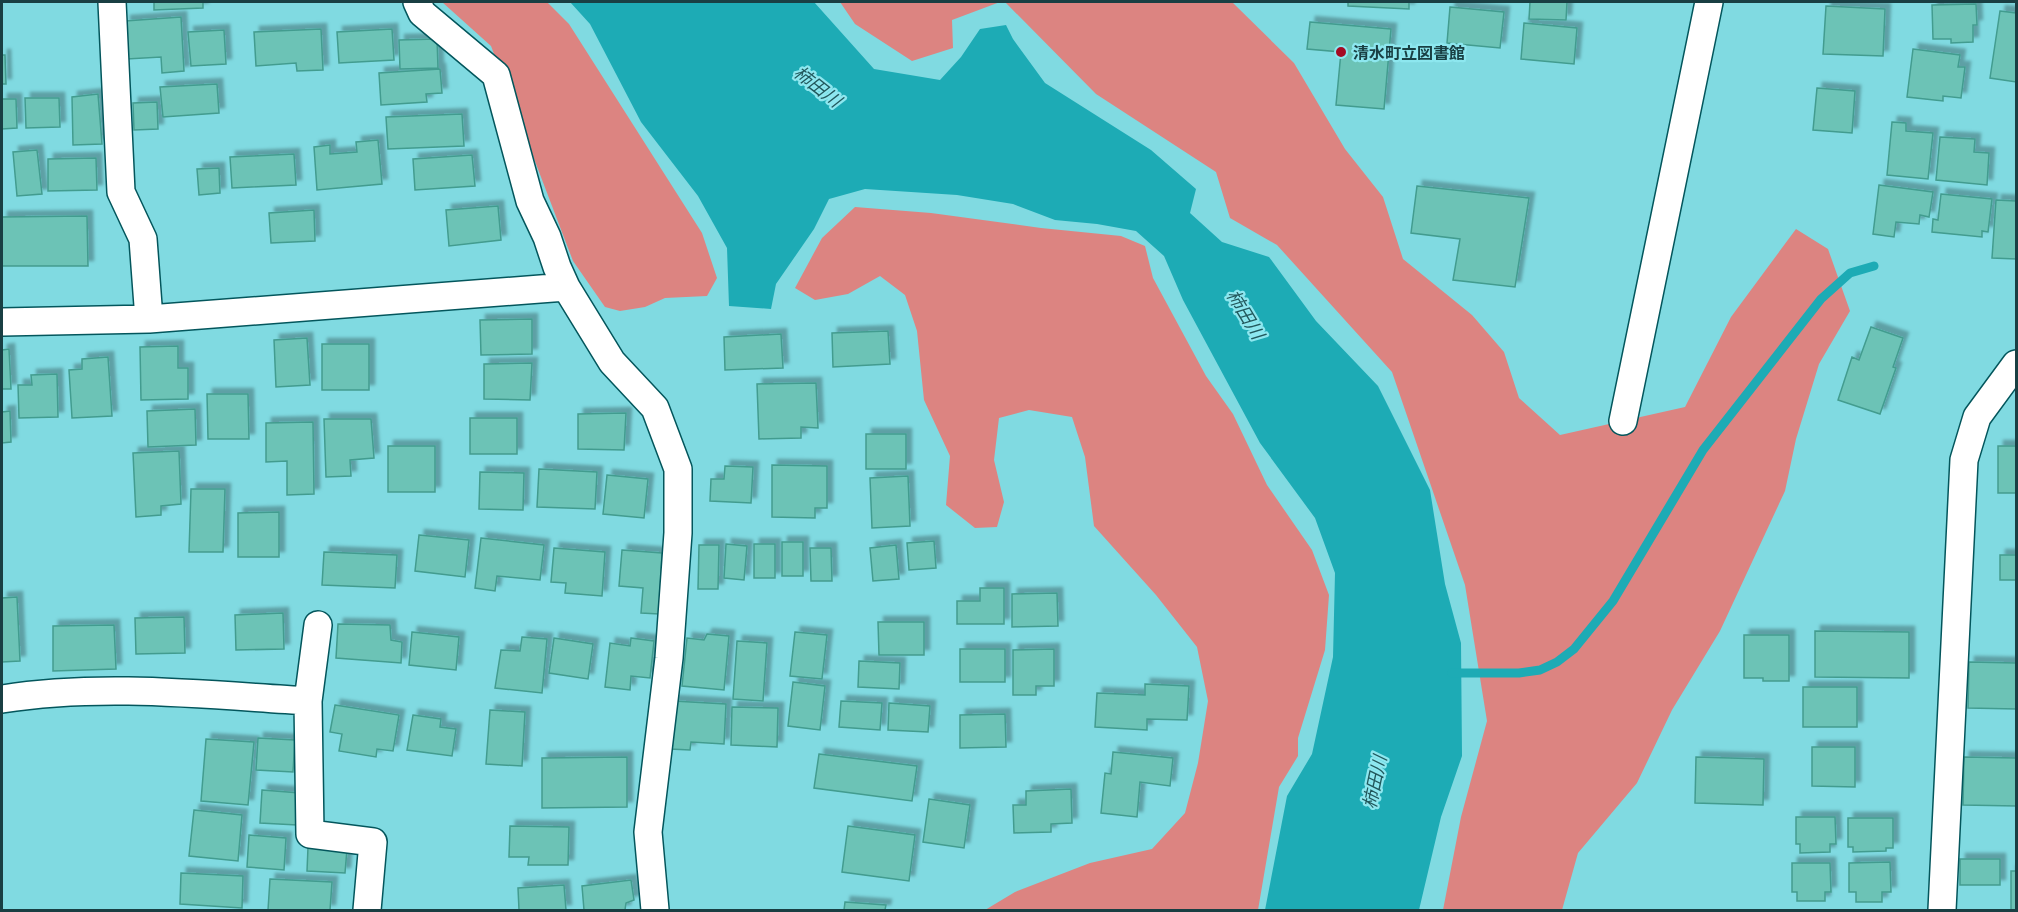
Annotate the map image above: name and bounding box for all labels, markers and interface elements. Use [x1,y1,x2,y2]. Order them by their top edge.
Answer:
place label: 清水町立図書館 [1353,43,1465,62]
marker: 清水町立図書館 [1334,45,1348,59]
water label: 柿田川 [790,61,848,113]
water label: 柿田川 [1223,285,1270,345]
water label: 柿田川 [1358,751,1391,811]

